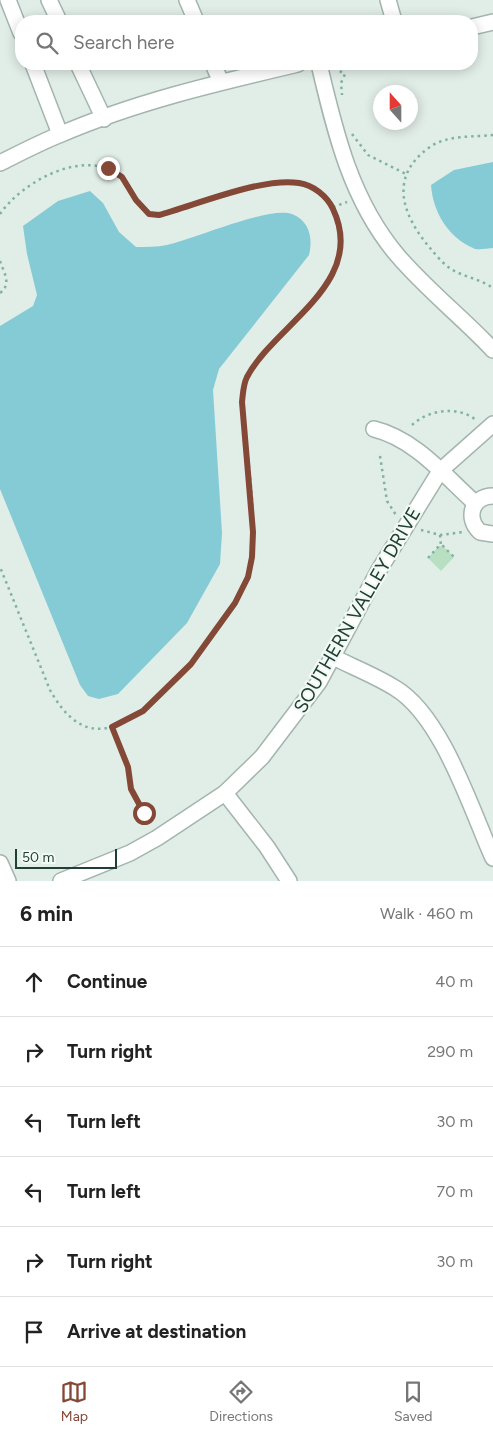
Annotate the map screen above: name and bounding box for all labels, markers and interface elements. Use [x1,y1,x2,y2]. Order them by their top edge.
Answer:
search box [15,15,478,70]
icon: search [33,29,61,57]
text: Search here [73,31,175,54]
north arrow [373,85,418,130]
route end [97,157,120,180]
street label: SOUTHERN VALLEY DRIVE [289,503,425,717]
route start [133,802,156,825]
scale bar [15,846,118,869]
text: 50 m [22,849,54,866]
text: 6 min [20,901,73,926]
text: Walk · 460 m [380,904,473,923]
icon: ahead [20,968,48,996]
text: Continue [67,970,147,993]
text: 40 m [435,972,473,991]
icon: right [20,1038,48,1066]
text: Turn right [67,1040,153,1063]
text: 290 m [427,1042,473,1061]
icon: left [20,1108,48,1136]
text: Turn left [67,1110,141,1133]
text: 30 m [436,1112,473,1131]
icon: left [20,1178,48,1206]
text: Turn left [67,1180,141,1203]
text: 70 m [437,1182,473,1201]
icon: right [20,1248,48,1276]
text: Turn right [67,1250,153,1273]
text: 30 m [436,1252,473,1271]
icon: arrive [20,1318,48,1346]
text: Arrive at destination [67,1320,246,1343]
tab: Map [60,1378,88,1425]
tab: Directions [209,1378,273,1425]
tab: Saved [394,1378,433,1425]

